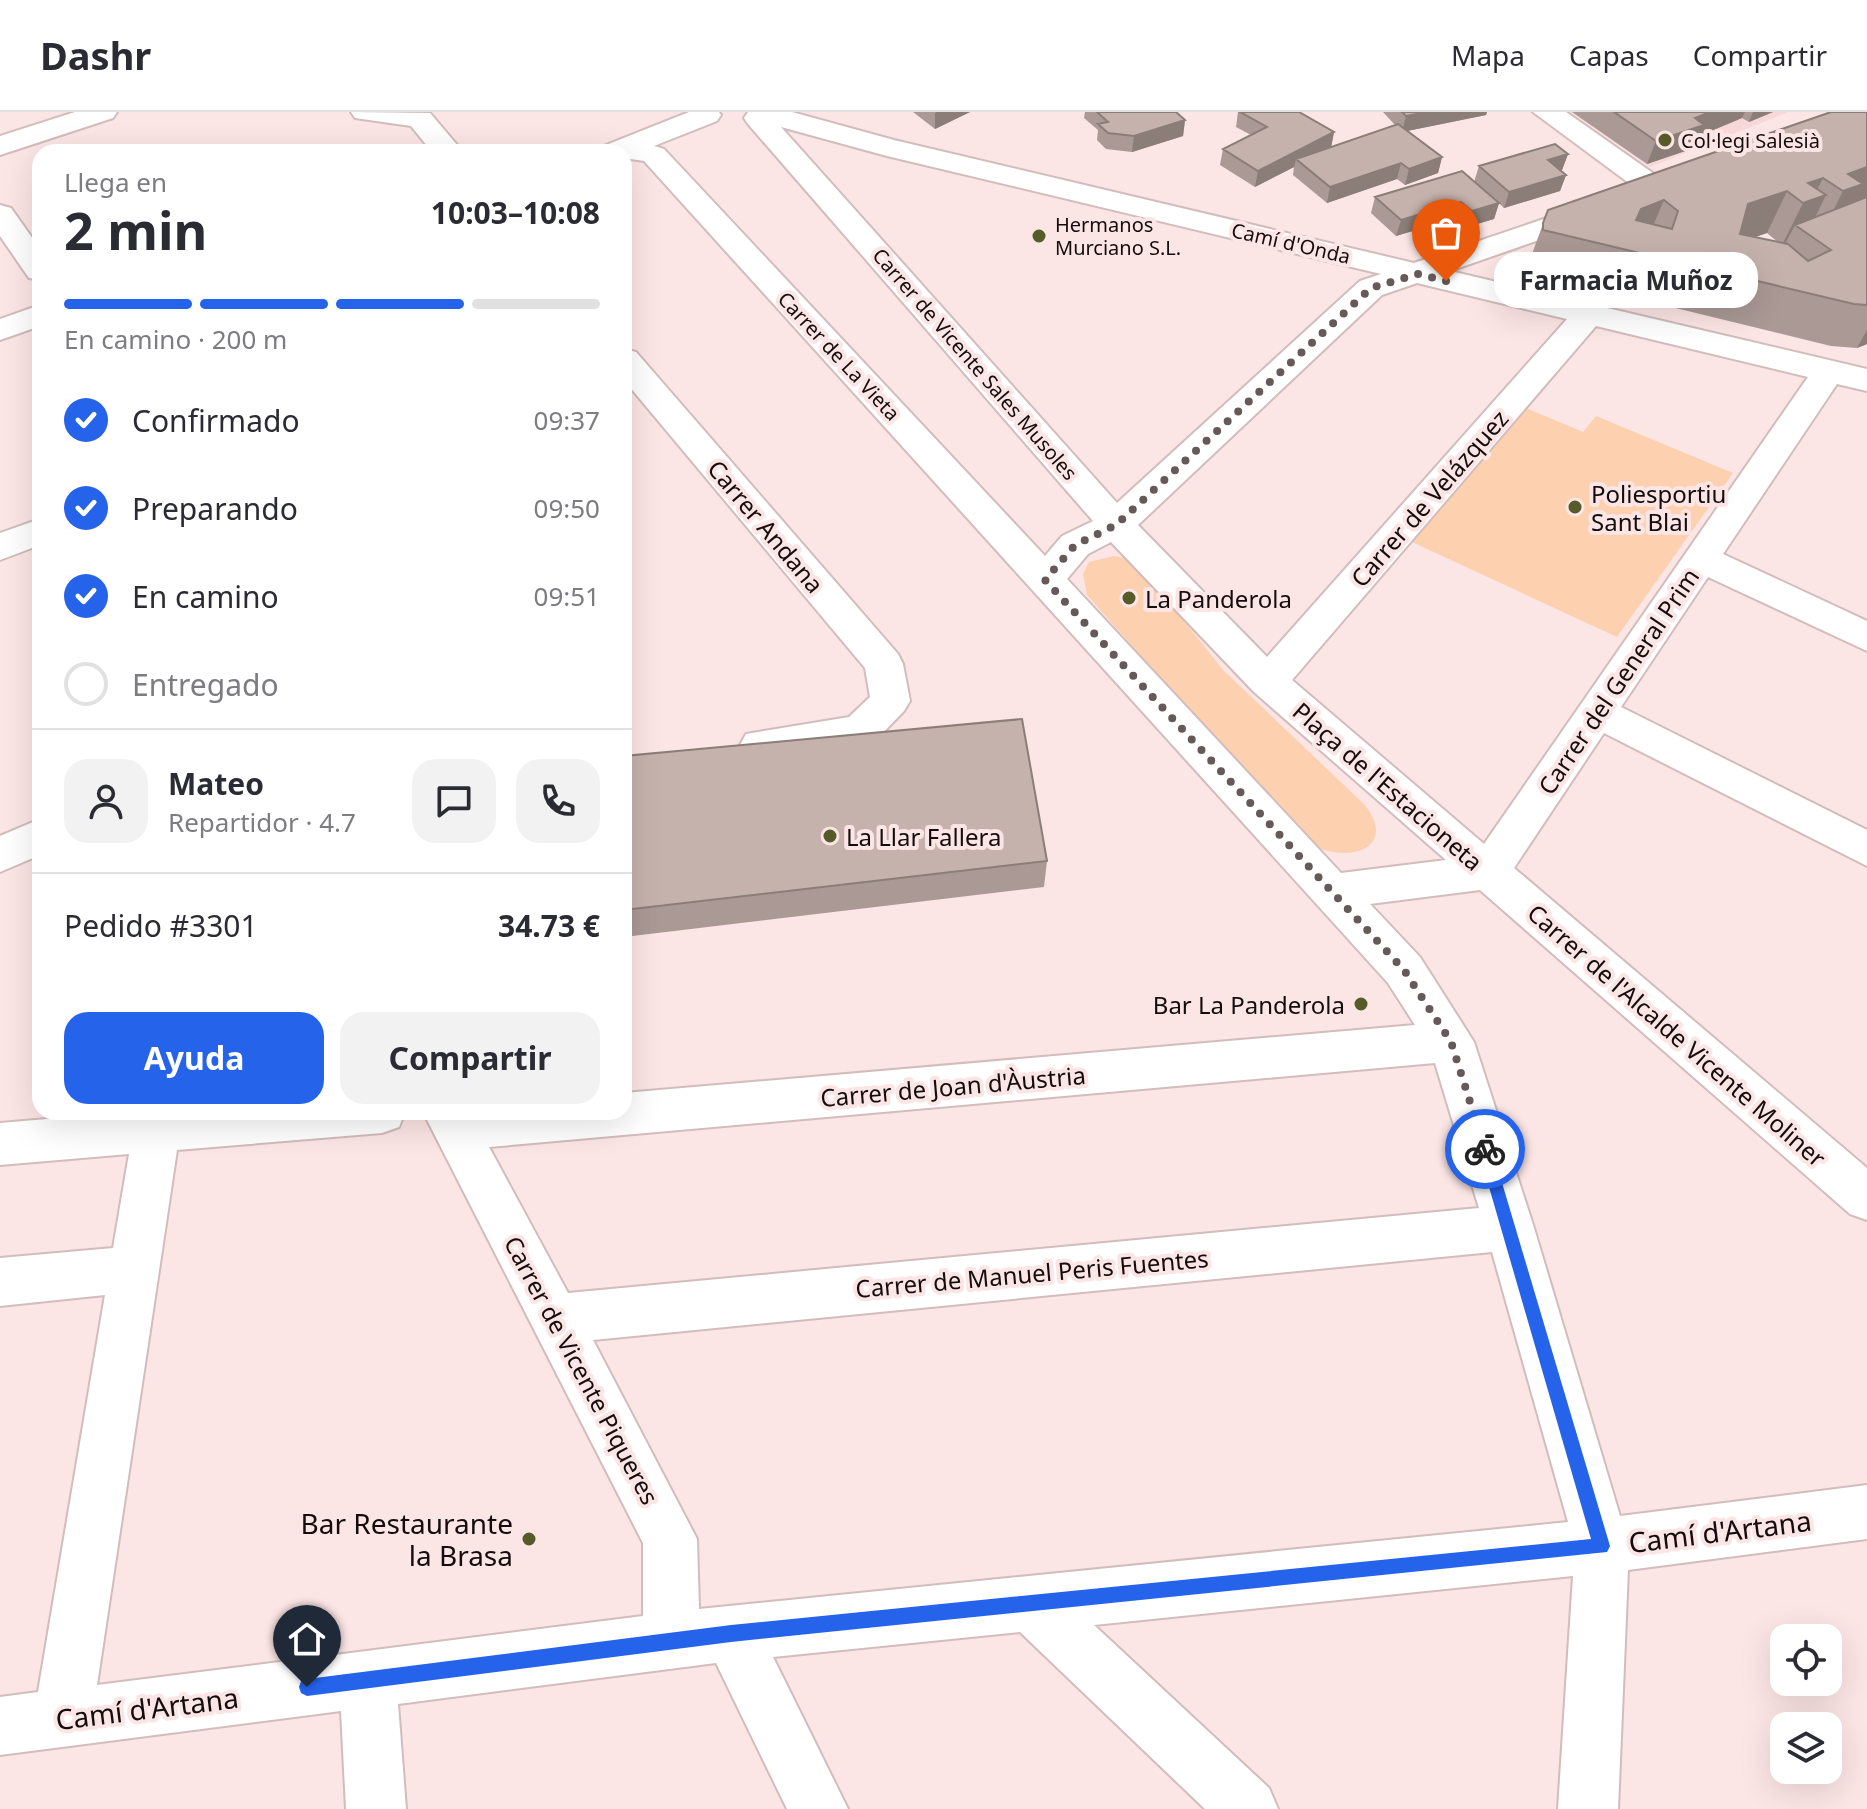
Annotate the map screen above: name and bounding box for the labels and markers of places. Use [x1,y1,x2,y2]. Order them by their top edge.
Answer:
place label: Col·legi Salesià [1681,127,1820,154]
marker: Col·legi Salesià [1656,131,1674,149]
pin [1412,199,1480,281]
place label: Hermanos Murciano S.L. [1055,211,1181,261]
marker: Hermanos Murciano S.L. [1030,227,1048,245]
callout: Farmacia Muñoz [1494,253,1758,309]
place label: Poliesportiu Sant Blai [1591,477,1726,538]
marker: Poliesportiu Sant Blai [1566,498,1584,516]
place label: La Panderola [1145,582,1292,615]
marker: La Panderola [1120,589,1138,607]
place label: La Llar Fallera [846,820,1001,853]
marker: La Llar Fallera [821,827,839,845]
place label: Bar La Panderola [1153,988,1345,1021]
marker: Bar La Panderola [1352,995,1370,1013]
place label: Bar Restaurante la Brasa [301,1504,513,1574]
marker: Bar Restaurante la Brasa [520,1530,538,1548]
pin [273,1605,341,1687]

